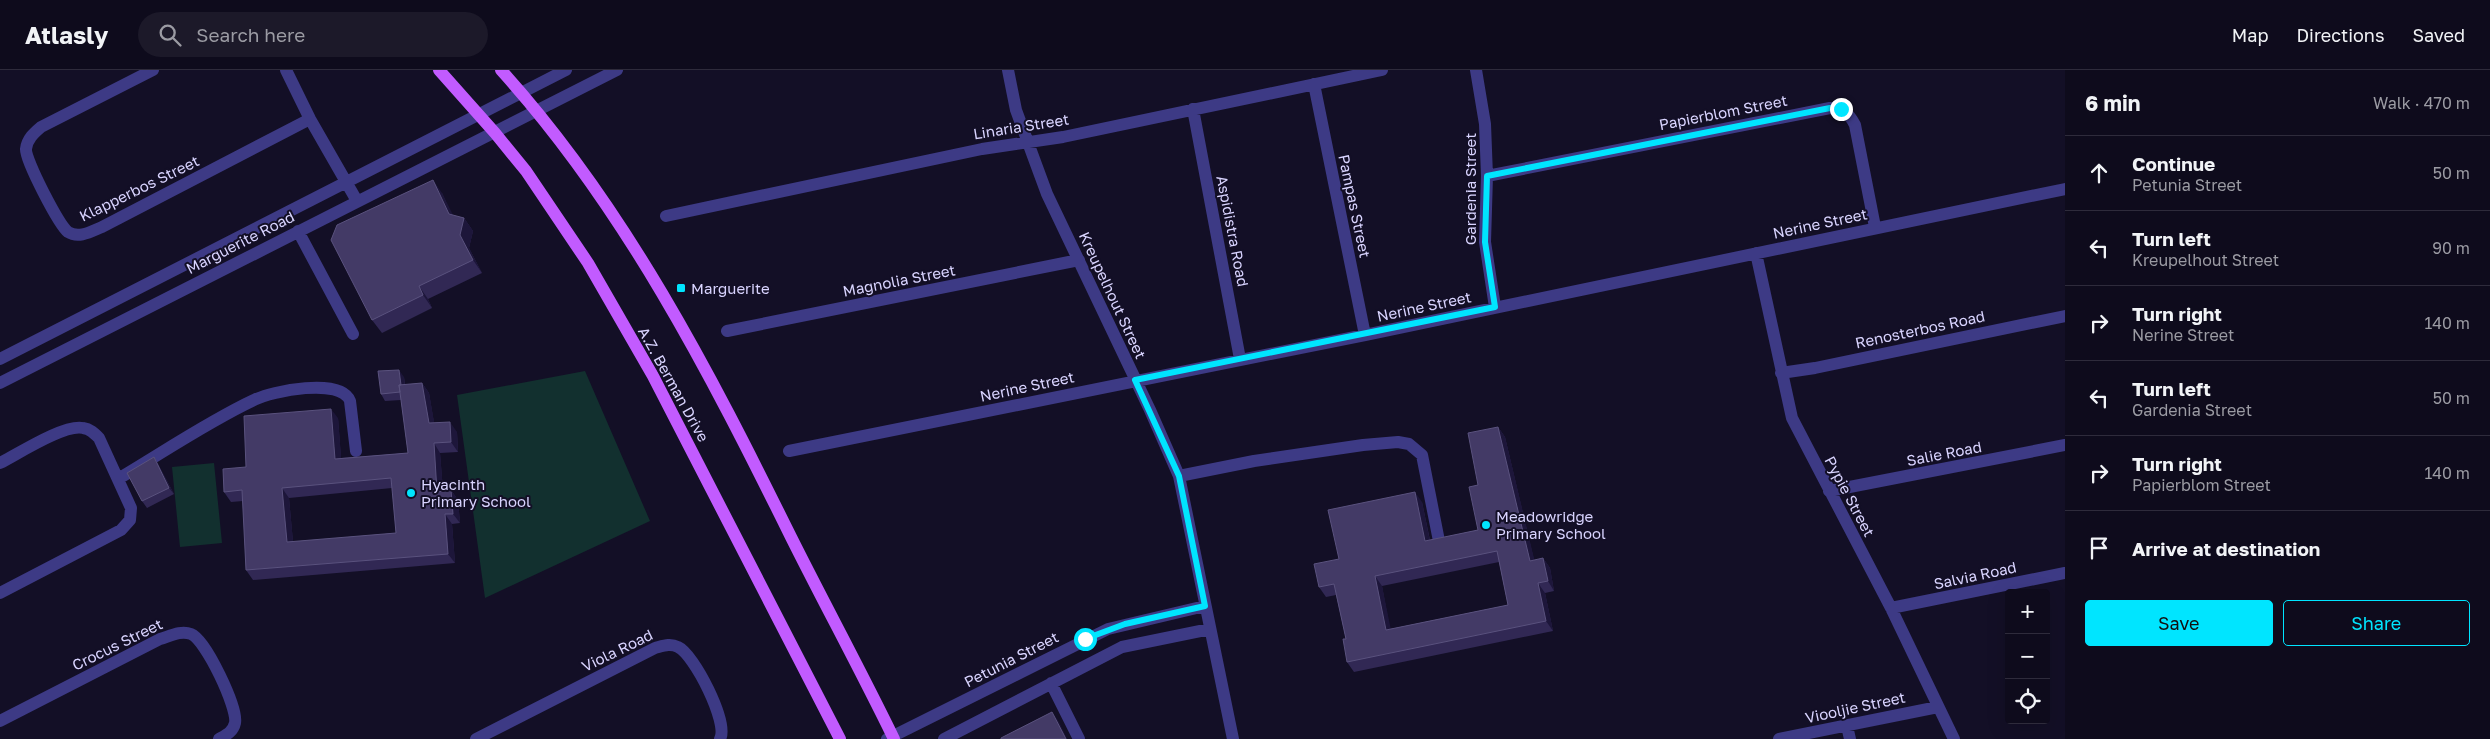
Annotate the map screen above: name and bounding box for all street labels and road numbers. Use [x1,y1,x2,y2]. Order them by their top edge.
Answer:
street label: Papierblom Street [1657,91,1789,133]
street label: Linaria Street [972,110,1070,142]
street label: Gardenia Street [1461,133,1479,245]
street label: Klapperbos Street [76,151,202,225]
street label: Pampas Street [1335,153,1375,259]
street label: Aspidistra Road [1213,174,1253,288]
street label: Nerine Street [1771,204,1869,242]
street label: Marguerite Road [183,207,297,277]
street label: Kreupelhout Street [1076,229,1150,361]
street label: Magnolia Street [841,260,957,300]
street label: Nerine Street [1375,287,1473,325]
street label: Renosterbos Road [1853,306,1987,352]
street label: A.Z. Berman Drive [635,323,713,445]
street label: Nerine Street [978,367,1076,405]
street label: Salie Road [1905,437,1983,469]
street label: Pypie Street [1821,453,1879,539]
street label: Salvia Road [1932,557,2018,593]
street label: Crocus Street [69,614,165,674]
street label: Viola Road [579,625,655,675]
street label: Petunia Street [961,628,1061,690]
street label: Viooljie Street [1803,688,1907,726]

